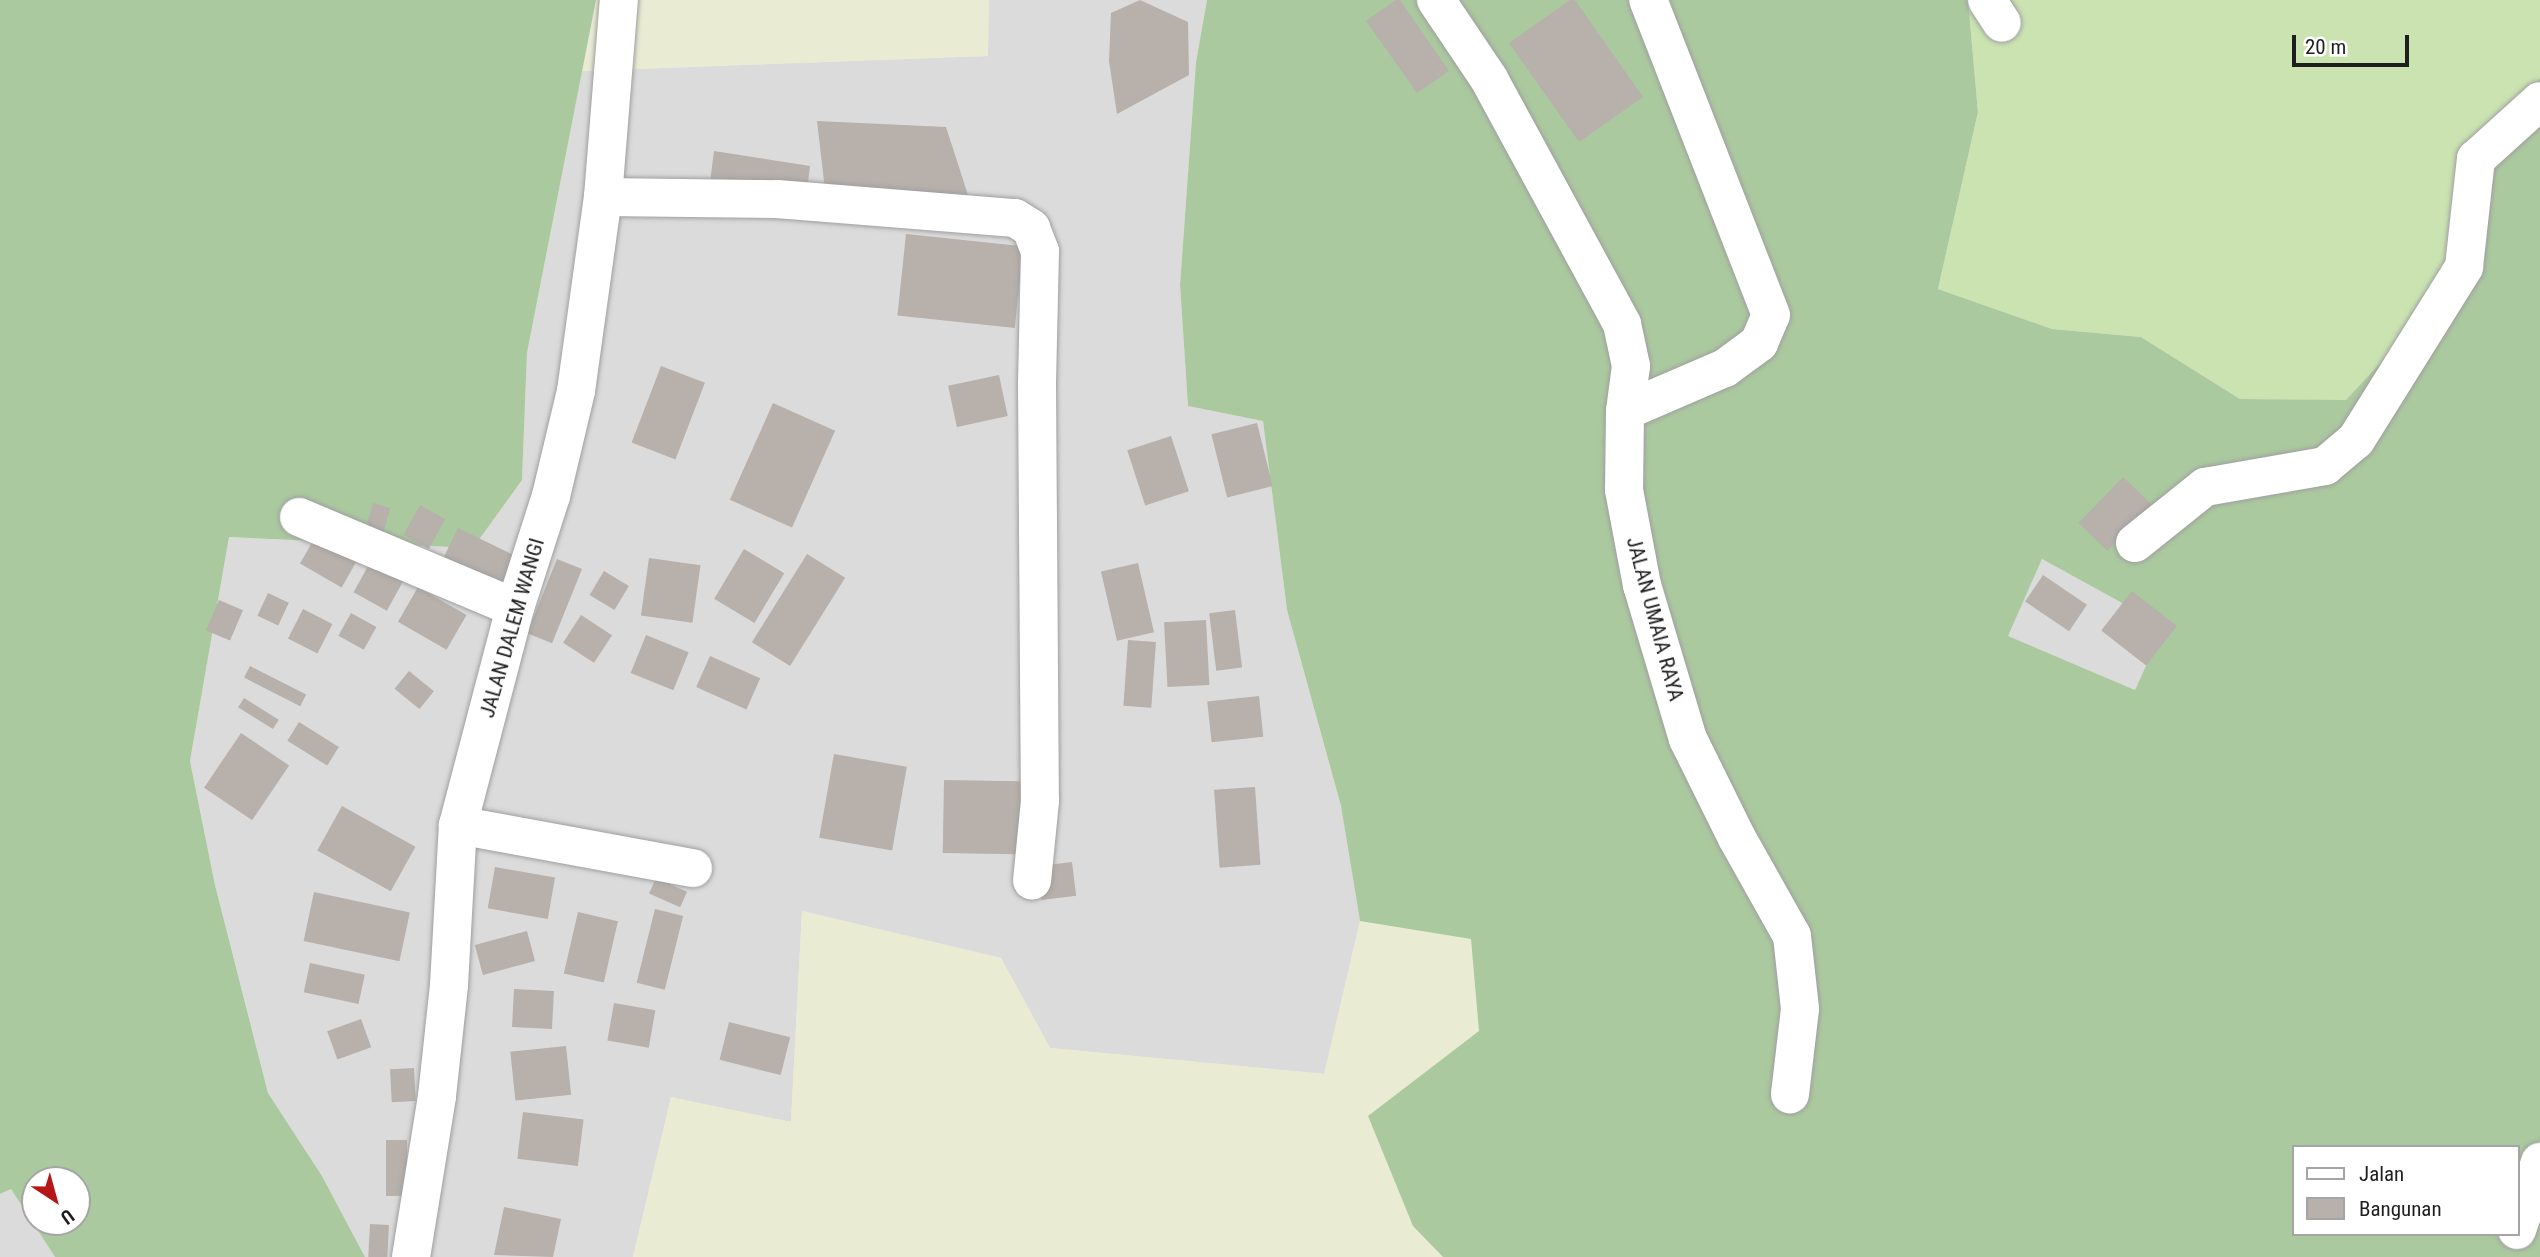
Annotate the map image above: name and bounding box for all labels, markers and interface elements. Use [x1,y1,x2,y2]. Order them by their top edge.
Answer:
scale bar [2295,21,2412,65]
text: 20 m [2305,35,2346,59]
street label: JALAN UMAIA RAYA [1621,534,1689,704]
street label: JALAN DALEM WANGI [474,535,550,721]
legend [2292,1145,2519,1236]
text: Jalan [2359,1162,2404,1186]
north arrow [21,1166,91,1236]
text: Bangunan [2359,1197,2442,1221]
text: U [56,1204,79,1229]

